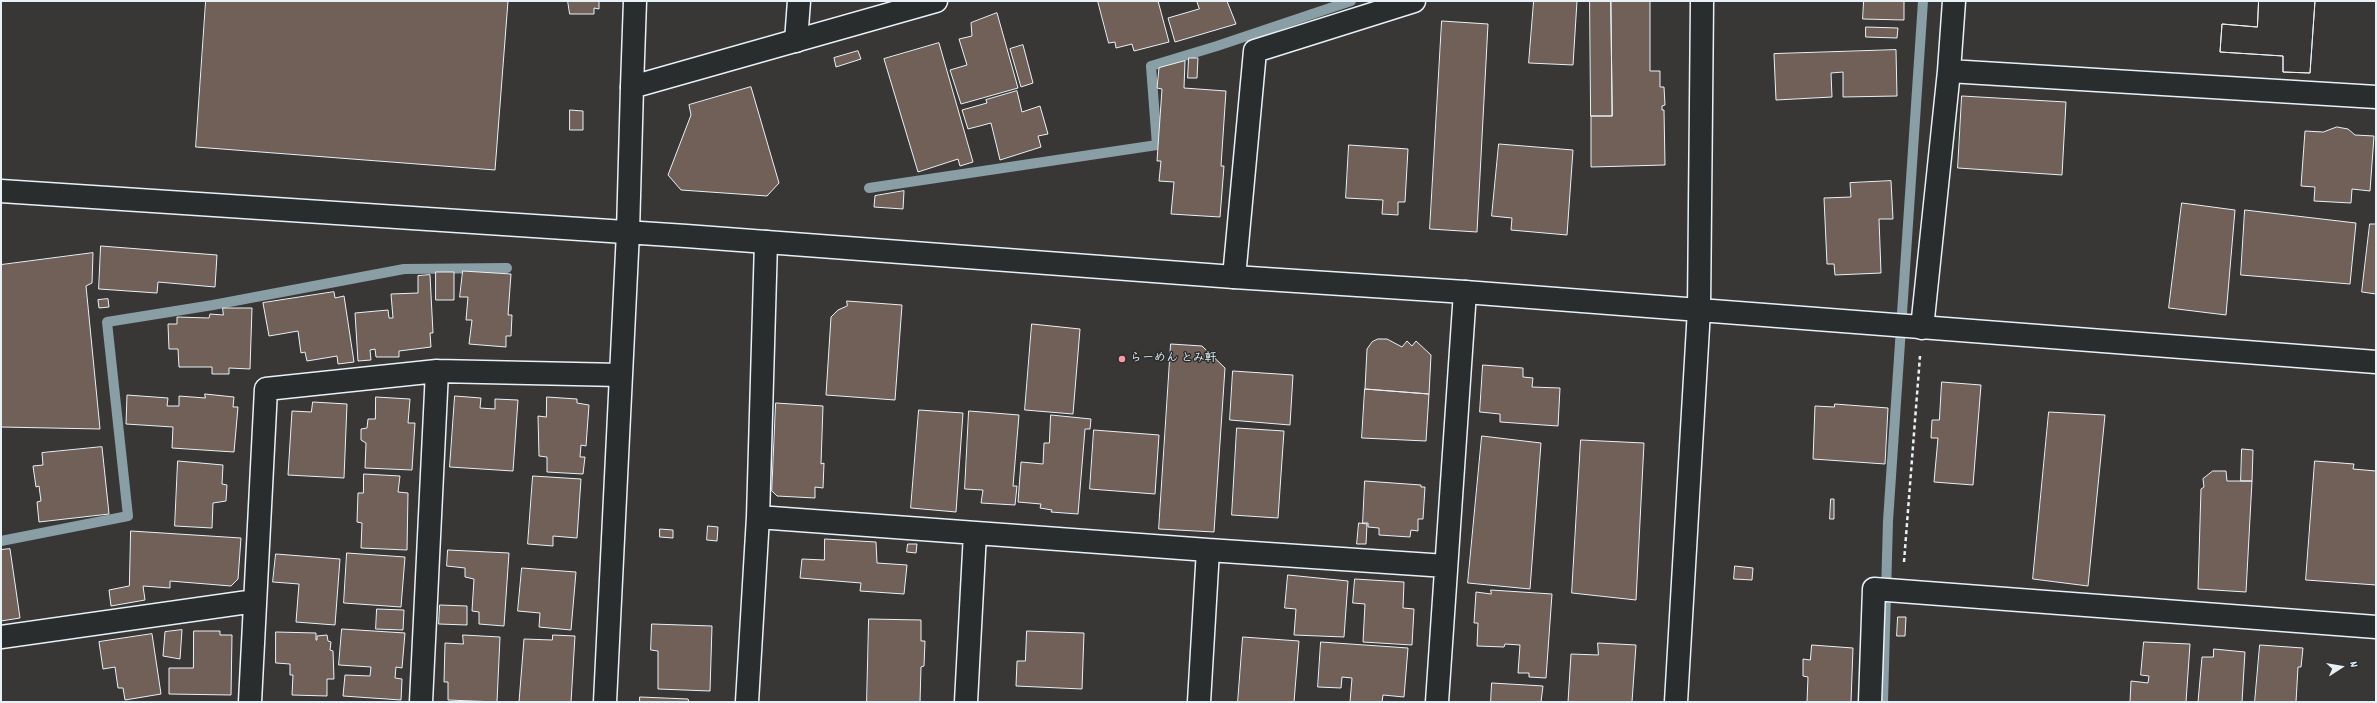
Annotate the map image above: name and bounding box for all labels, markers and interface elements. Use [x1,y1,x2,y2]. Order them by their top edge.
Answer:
place label: らーめん とみ軒 [1130,352,1217,366]
marker: らーめん とみ軒 [1117,354,1127,364]
north arrow [2321,647,2361,687]
text: N [2344,660,2361,669]

